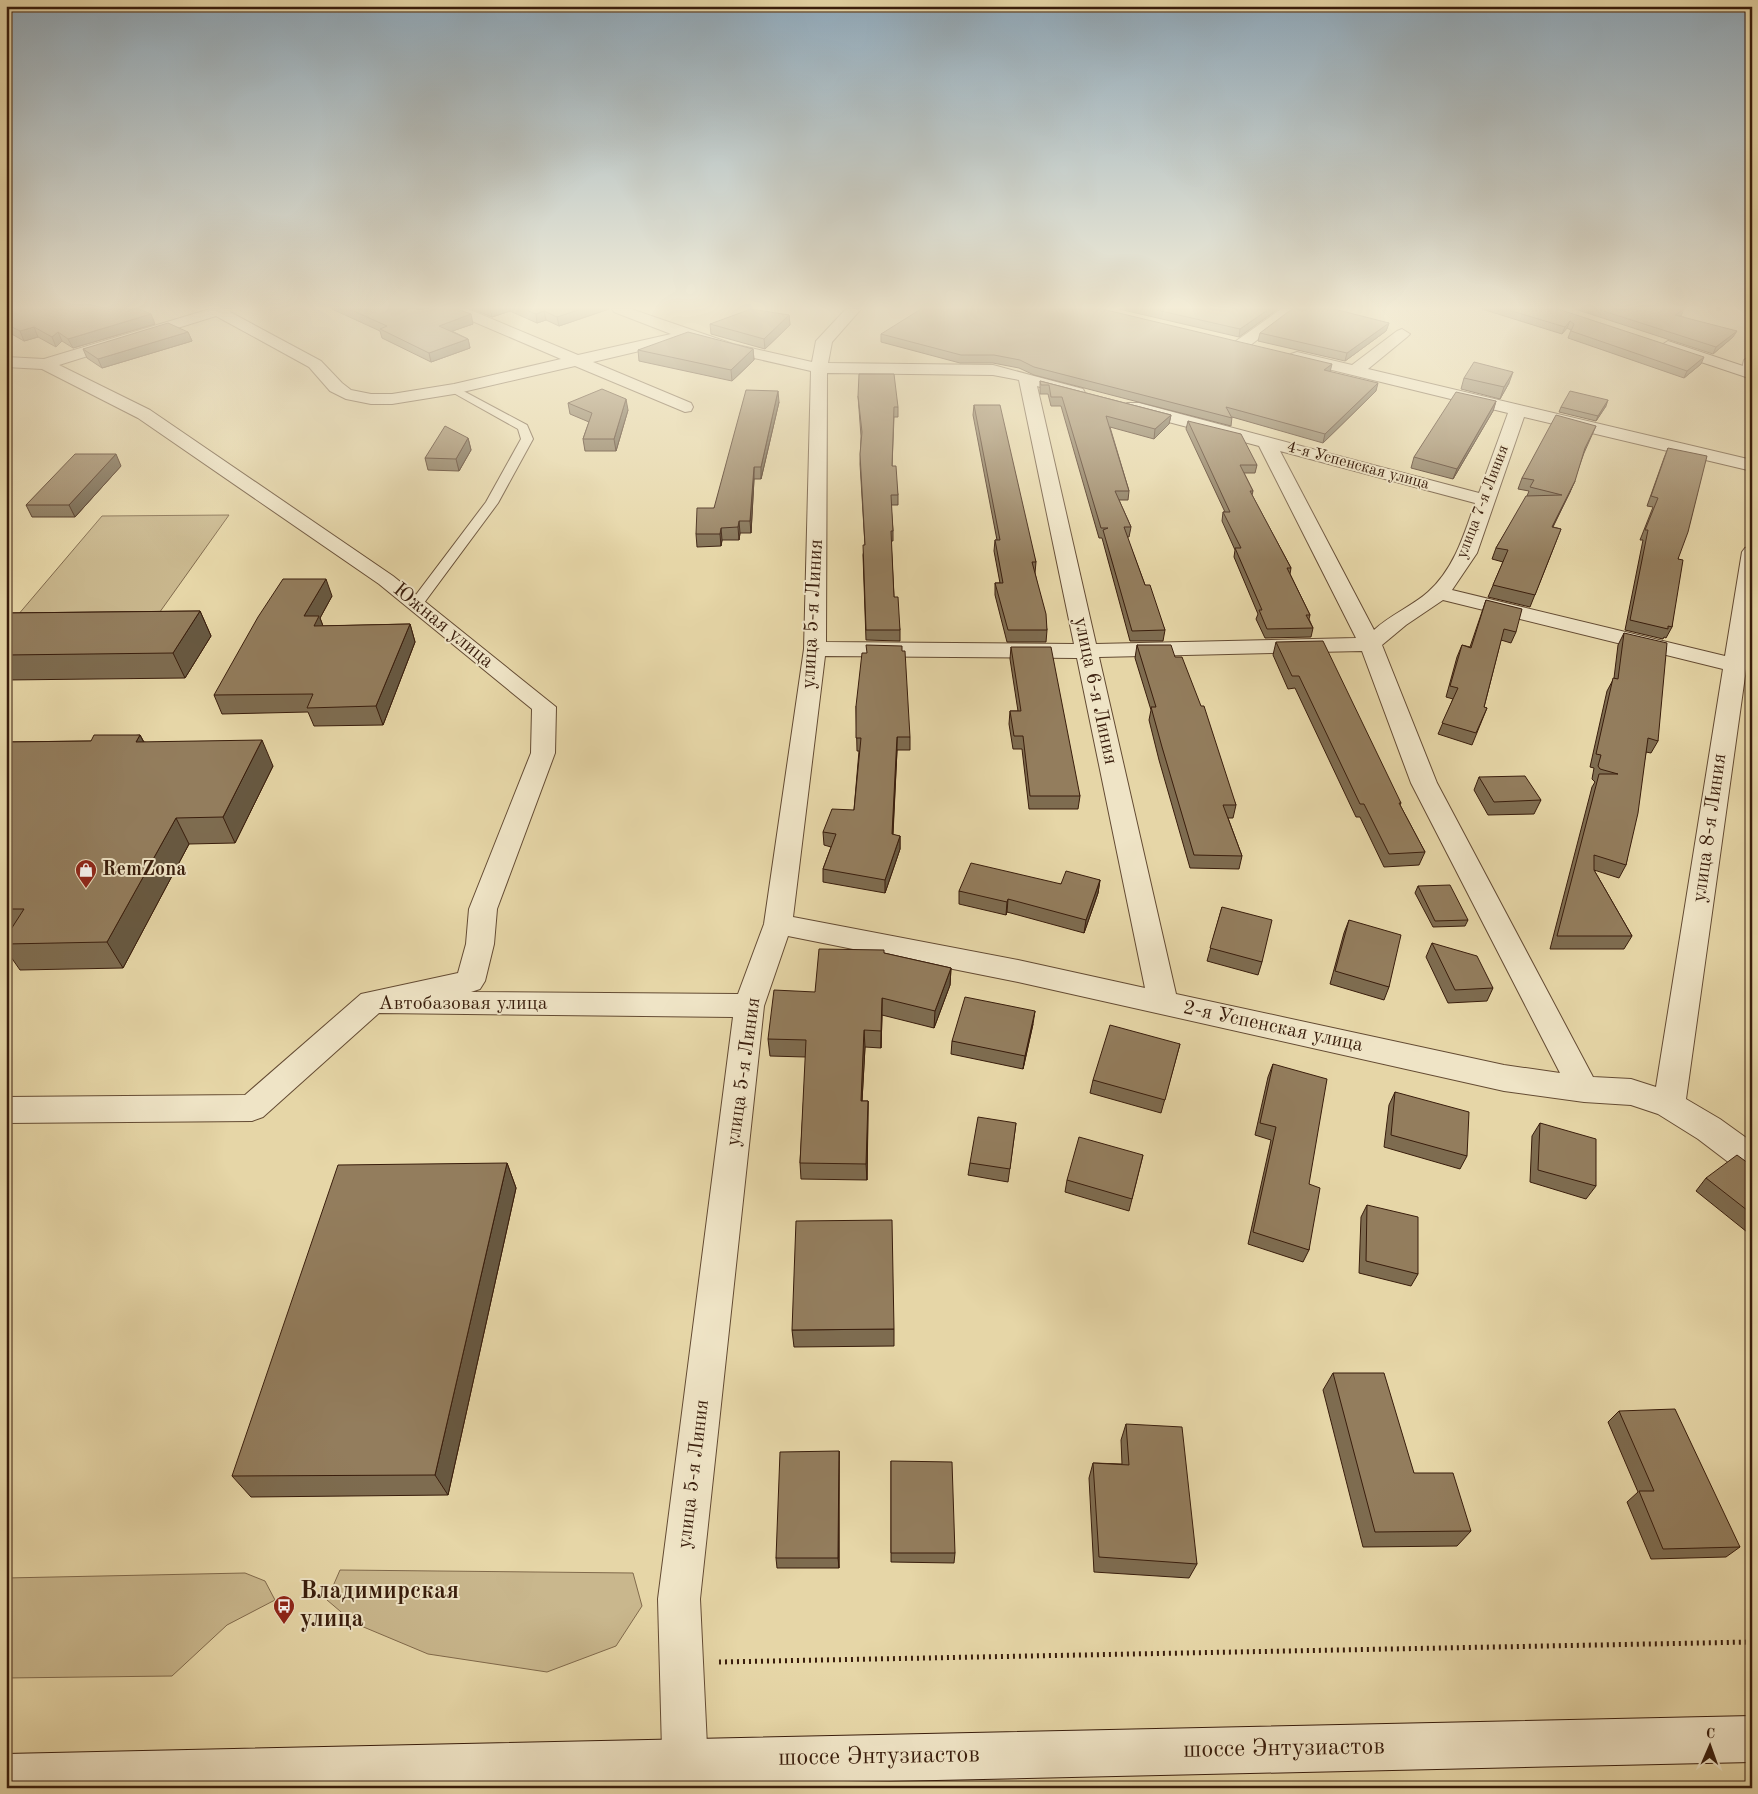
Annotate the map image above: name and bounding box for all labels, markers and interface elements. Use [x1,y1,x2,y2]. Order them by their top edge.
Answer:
street label: 4-я Успенская улица [1285,439,1431,493]
street label: улица 7-я Линия [1454,443,1512,561]
street label: улица 5-я Линия [799,538,827,690]
street label: Южная улица [389,580,497,672]
street label: улица 6-я Линия [1070,615,1120,767]
street label: улица 8-я Линия [1690,752,1730,904]
shop icon: RemZona [74,858,98,889]
place label: RemZona [102,860,186,880]
street label: Автобазовая улица [378,994,548,1014]
street label: улица 5-я Линия [724,996,764,1148]
street label: 2-я Успенская улица [1181,998,1365,1056]
street label: улица 5-я Линия [675,1398,713,1550]
place label: Владимирская улица [300,1580,459,1632]
bus stop icon: Владимирская улица [272,1594,296,1625]
north arrow [1686,1722,1736,1772]
text: С [1706,1727,1715,1741]
street label: шоссе Энтузиастов [1183,1735,1385,1763]
street label: шоссе Энтузиастов [778,1743,980,1771]

